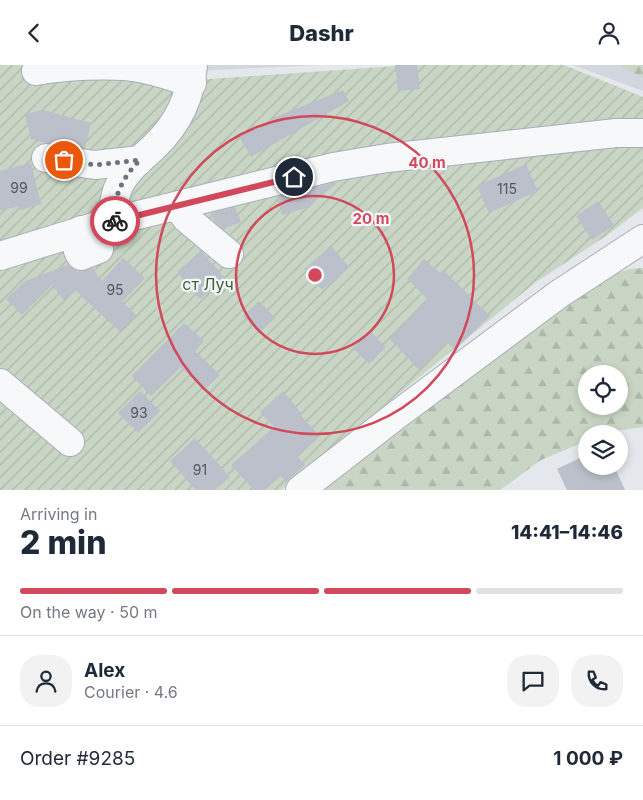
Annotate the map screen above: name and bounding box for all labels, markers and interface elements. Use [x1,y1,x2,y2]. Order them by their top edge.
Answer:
icon: back [20,19,48,47]
icon: person [595,19,623,47]
text: Dashr [289,20,354,46]
pin [43,139,85,181]
icon: bag [50,146,78,174]
text: 40 m [408,153,446,172]
pin [273,156,315,198]
icon: home [280,163,308,191]
house number: 99 [10,179,28,196]
house number: 115 [497,180,517,197]
courier [90,196,140,246]
icon: bike [101,207,129,235]
text: 20 m [353,209,389,228]
centre of rings [306,266,324,284]
park label: ст Луч [182,274,234,294]
house number: 95 [106,281,124,298]
map controls [578,365,628,475]
button: locate [578,365,628,415]
house number: 93 [130,404,148,421]
button: layers [578,425,628,475]
house number: 91 [193,461,207,478]
text: Arriving in [20,504,97,524]
text: 14:41–14:46 [511,521,623,544]
text: 2 min [20,523,106,562]
text: On the way · 50 m [20,602,158,622]
button: person [20,655,72,707]
button: chat [507,655,559,707]
button: phone [571,655,623,707]
text: Alex [84,659,125,682]
text: Courier · 4.6 [84,682,178,702]
text: Order #9285 [20,747,135,770]
text: 1 000 ₽ [553,747,623,770]

